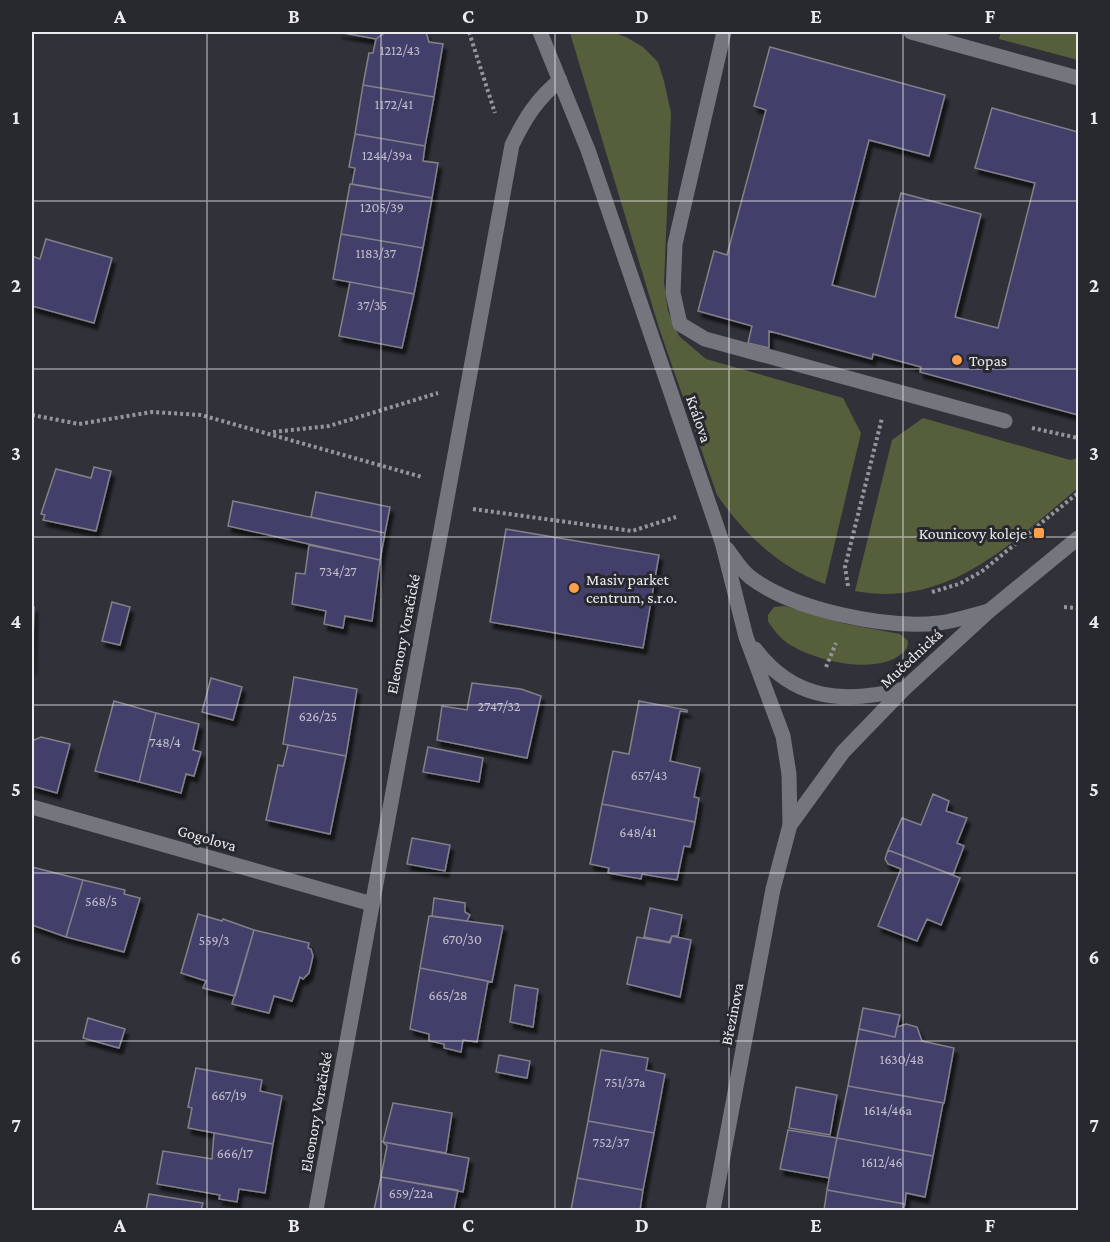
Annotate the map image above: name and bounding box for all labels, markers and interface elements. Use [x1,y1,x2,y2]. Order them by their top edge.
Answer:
text: A [113,5,127,27]
text: B [288,5,300,27]
text: C [462,5,474,27]
text: D [635,5,649,27]
text: E [810,5,822,27]
text: F [985,5,996,27]
house number: 1212/43 [380,42,420,58]
house number: 1172/41 [375,96,413,112]
text: 1 [12,106,20,128]
text: 1 [1090,106,1098,128]
house number: 1244/39a [362,147,413,163]
house number: 1205/39 [360,199,404,215]
house number: 1183/37 [356,245,397,261]
text: 2 [11,274,21,296]
text: 2 [1089,274,1099,296]
house number: 37/35 [357,297,387,313]
place label: Topas [969,352,1007,370]
marker: Topas [950,353,964,367]
street label: Králova [683,393,715,445]
text: 3 [11,442,21,464]
text: 3 [1089,442,1099,464]
place label: Kounicovy koleje [919,525,1027,543]
marker: Kounicovy koleje [1032,526,1046,540]
house number: 734/27 [319,563,357,579]
place label: Masiv parket centrum, s.r.o. [586,571,677,606]
street label: Eleonory Voračické [383,573,424,696]
marker: Masiv parket centrum, s.r.o. [567,581,581,595]
text: 4 [11,610,22,632]
text: 4 [1089,610,1100,632]
street label: Mučednická [877,625,946,691]
house number: 2747/32 [477,698,521,714]
house number: 626/25 [299,708,337,724]
house number: 748/4 [149,734,181,750]
house number: 657/43 [631,767,667,783]
text: 5 [11,778,21,800]
text: 5 [1089,778,1099,800]
street label: Gogolova [175,821,239,856]
house number: 648/41 [619,824,657,840]
house number: 568/5 [85,893,117,909]
house number: 670/30 [442,931,482,947]
house number: 559/3 [199,932,229,948]
text: 6 [11,946,21,968]
text: 6 [1089,946,1099,968]
street label: Březinova [718,981,746,1047]
house number: 665/28 [428,987,468,1003]
street label: Eleonory Voračické [297,1051,336,1174]
house number: 1630/48 [880,1051,924,1067]
house number: 751/37a [605,1074,646,1090]
house number: 667/19 [211,1087,247,1103]
house number: 1614/46a [864,1102,913,1118]
text: 7 [11,1114,21,1136]
text: 7 [1089,1114,1099,1136]
house number: 752/37 [593,1134,630,1150]
house number: 666/17 [217,1145,254,1161]
house number: 1612/46 [861,1154,903,1170]
house number: 659/22a [389,1185,434,1201]
text: A [113,1214,127,1236]
text: B [288,1214,300,1236]
text: C [462,1214,474,1236]
text: D [635,1214,649,1236]
text: E [810,1214,822,1236]
text: F [985,1214,996,1236]

